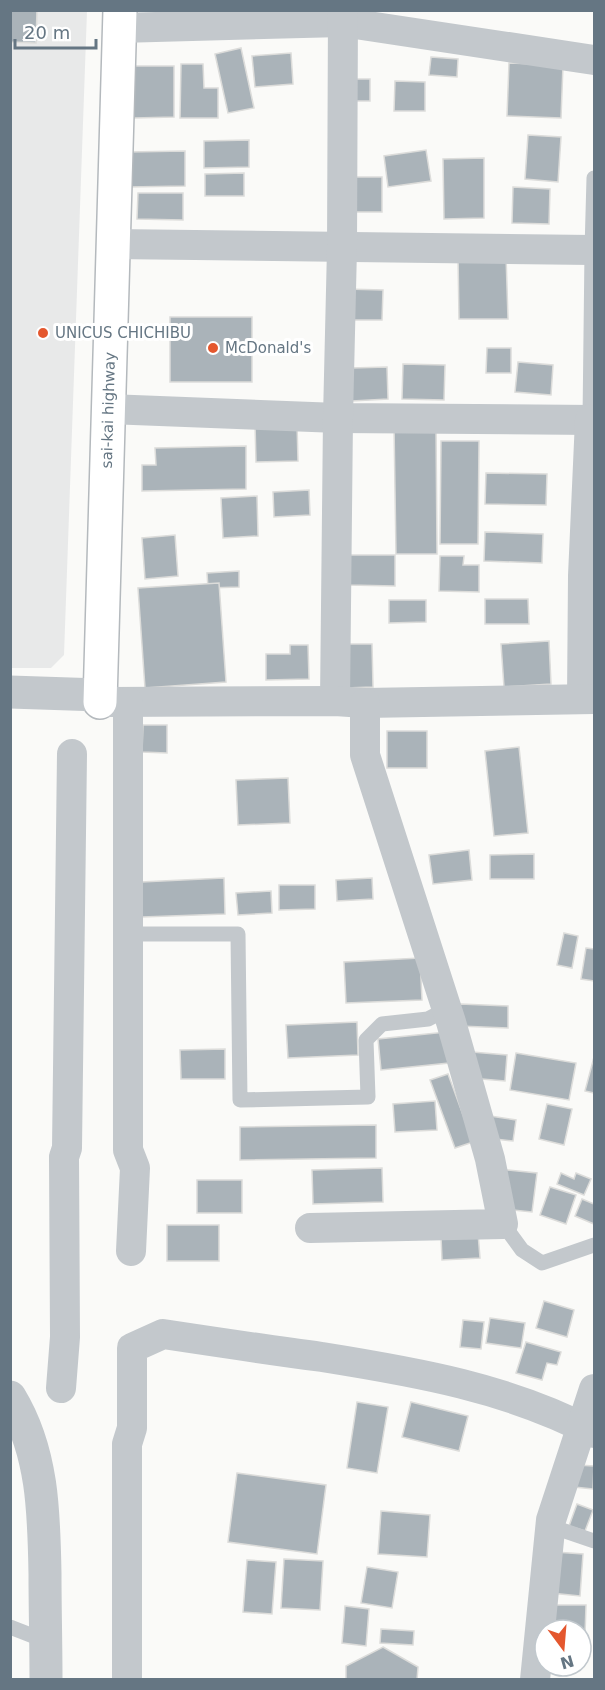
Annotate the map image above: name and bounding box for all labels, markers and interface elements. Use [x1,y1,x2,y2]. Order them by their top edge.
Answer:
scale bar [15,12,96,50]
text: 20 m [24,22,70,43]
place label: UNICUS CHICHIBU [55,324,191,342]
marker: UNICUS CHICHIBU [36,326,50,340]
place label: McDonald's [225,339,311,357]
marker: McDonald's [206,341,220,355]
street label: sai-kai highway [98,352,119,469]
north arrow [533,1618,593,1678]
text: N [558,1651,576,1673]

